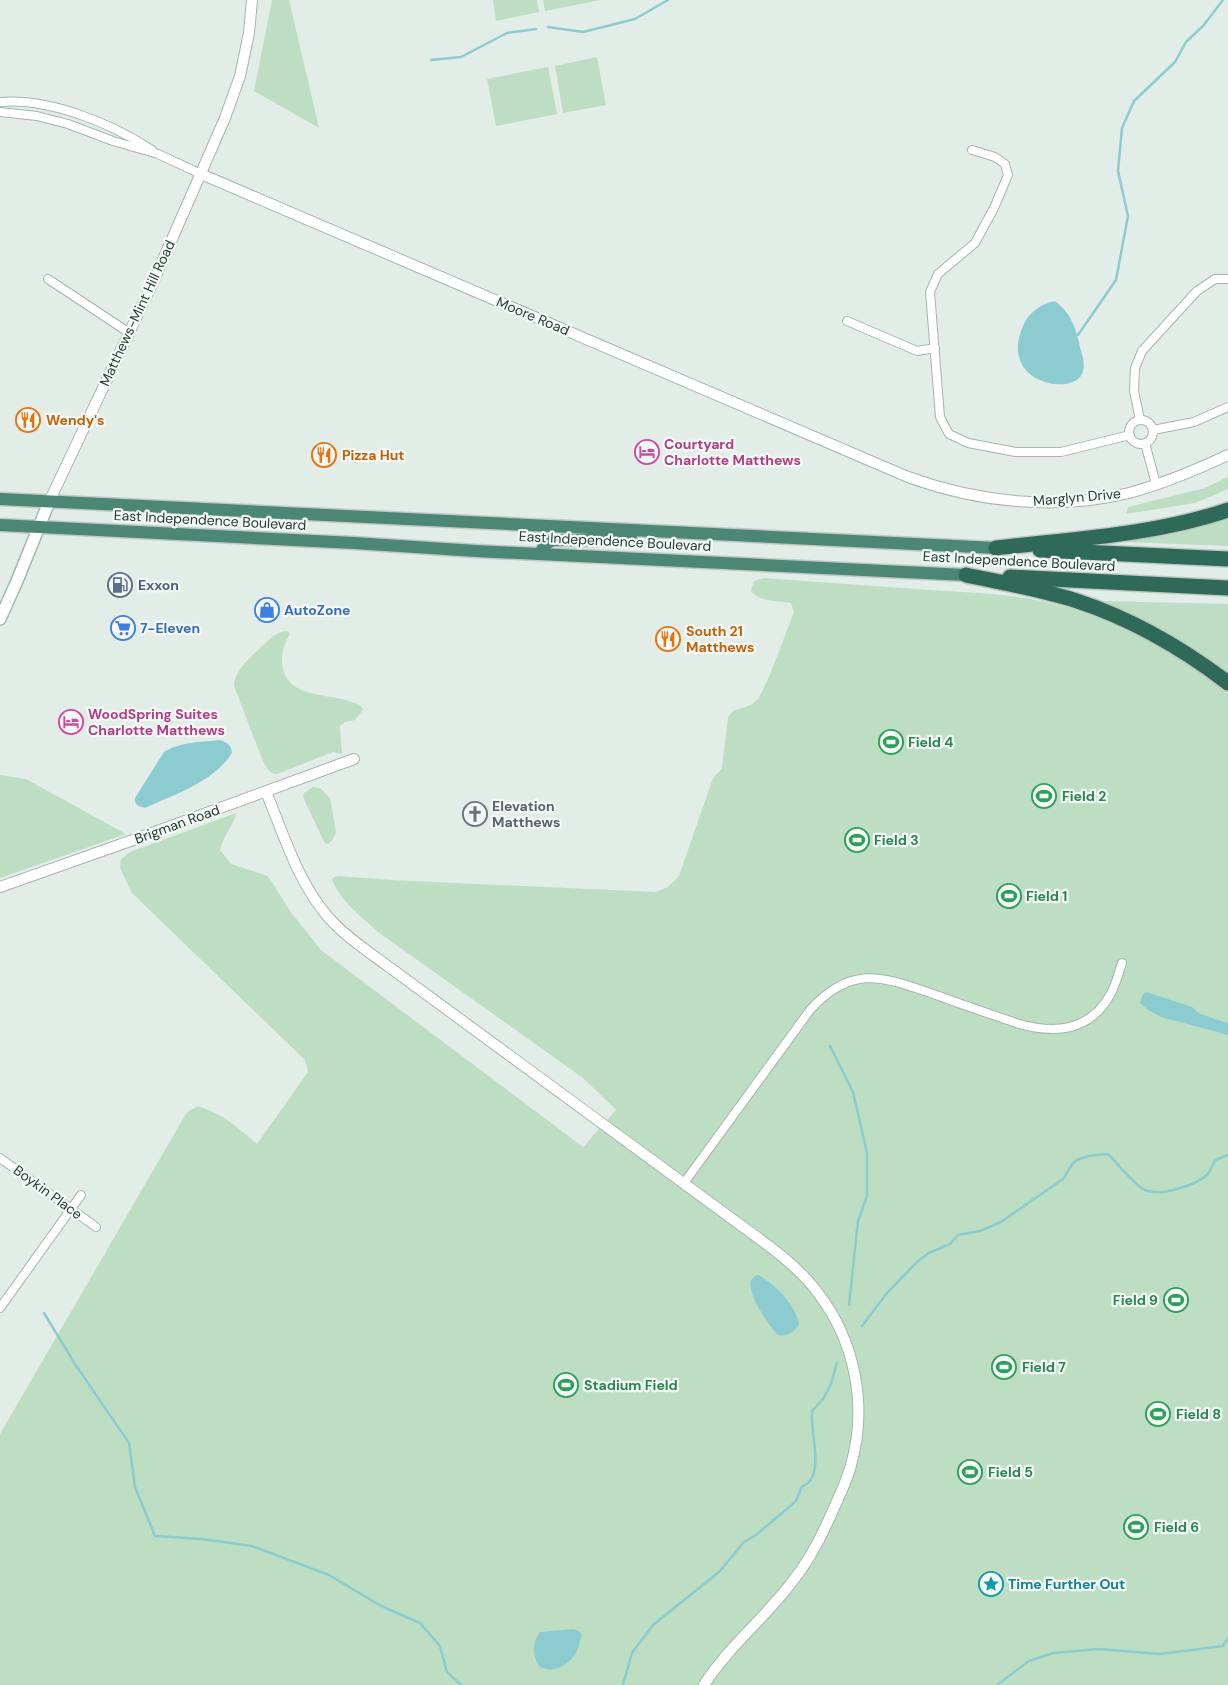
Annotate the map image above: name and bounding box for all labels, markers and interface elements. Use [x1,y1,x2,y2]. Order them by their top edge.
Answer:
street label: Matthews-Mint Hill Road [95,237,179,389]
street label: Moore Road [494,293,572,339]
restaurant icon: Wendy's [15,407,41,433]
place label: Wendy's [46,411,104,429]
place label: Courtyard Charlotte Matthews [664,435,801,469]
hotel icon: Courtyard Charlotte Matthews [634,439,660,465]
restaurant icon: Pizza Hut [311,442,337,468]
place label: Pizza Hut [342,446,404,464]
street label: Marglyn Drive [1032,484,1122,510]
street label: East Independence Boulevard [113,506,307,534]
street label: East Independence Boulevard [518,527,712,555]
street label: East Independence Boulevard [922,547,1116,575]
fuel station icon: Exxon [107,572,133,598]
place label: Exxon [138,576,179,594]
shop icon: AutoZone [254,597,280,623]
place label: AutoZone [284,601,351,619]
supermarket icon: 7-Eleven [110,615,136,641]
place label: 7-Eleven [140,619,200,637]
place label: South 21 Matthews [686,622,754,656]
restaurant icon: South 21 Matthews [655,626,681,652]
place label: WoodSpring Suites Charlotte Matthews [88,705,225,739]
hotel icon: WoodSpring Suites Charlotte Matthews [58,709,84,735]
sports icon: Field 4 [878,729,904,755]
place label: Field 4 [908,733,953,751]
sports icon: Field 2 [1031,783,1057,809]
place label: Field 2 [1062,787,1106,805]
place label: Elevation Matthews [492,797,560,831]
street label: Brigman Road [132,800,222,848]
church icon: Elevation Matthews [462,801,488,827]
sports icon: Field 3 [844,827,870,853]
place label: Field 3 [874,831,919,849]
sports icon: Field 1 [996,883,1022,909]
place label: Field 1 [1026,887,1067,905]
street label: Boykin Place [10,1161,86,1223]
sports icon: Field 9 [1163,1287,1189,1313]
place label: Field 9 [1113,1291,1158,1309]
sports icon: Field 7 [991,1354,1017,1380]
place label: Field 7 [1022,1358,1066,1376]
sports icon: Stadium Field [553,1372,579,1398]
place label: Stadium Field [584,1376,678,1394]
sports icon: Field 8 [1145,1401,1171,1427]
place label: Field 8 [1176,1405,1221,1423]
sports icon: Field 5 [957,1459,983,1485]
place label: Field 5 [988,1463,1033,1481]
sports icon: Field 6 [1123,1514,1149,1540]
place label: Field 6 [1154,1518,1199,1536]
place icon: Time Further Out [978,1571,1004,1597]
place label: Time Further Out [1008,1575,1125,1593]

